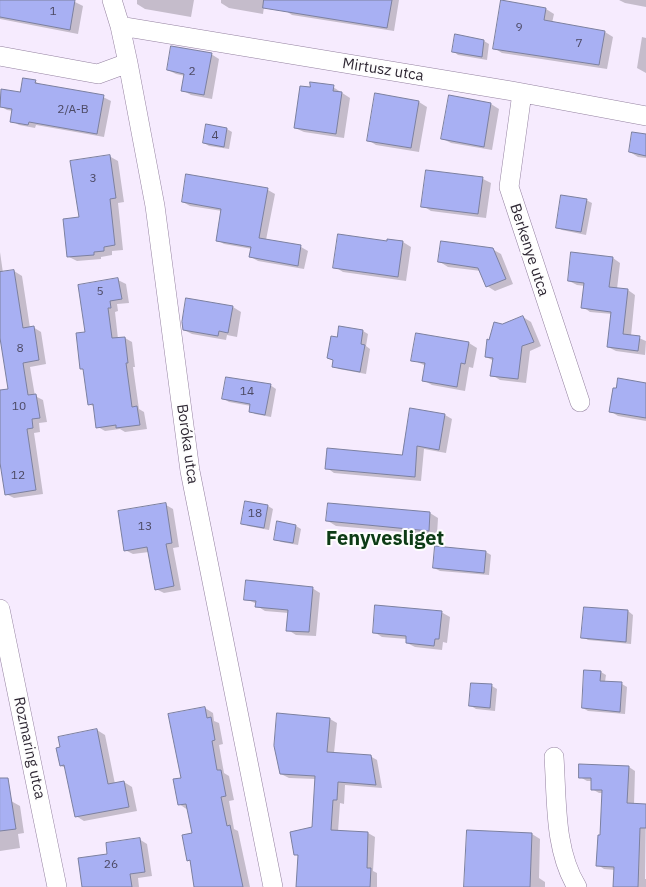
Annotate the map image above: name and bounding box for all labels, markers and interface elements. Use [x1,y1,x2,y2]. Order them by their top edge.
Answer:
house number: 1 [49,5,57,19]
house number: 9 [515,21,523,35]
house number: 7 [575,37,583,51]
street label: Mirtusz utca [341,55,425,85]
house number: 2 [188,65,196,79]
house number: 2/A-B [57,103,89,117]
house number: 4 [211,129,219,143]
house number: 3 [89,172,97,186]
street label: Berkenye utca [506,201,552,299]
house number: 5 [96,285,104,299]
house number: 8 [16,342,24,356]
house number: 14 [240,385,254,399]
house number: 10 [12,400,26,414]
street label: Boróka utca [172,403,202,485]
house number: 12 [11,469,25,483]
house number: 18 [248,507,262,521]
house number: 13 [138,520,152,534]
district label: Fenyvesliget [326,527,444,551]
street label: Rozmaring utca [9,695,49,801]
house number: 26 [104,858,118,872]

